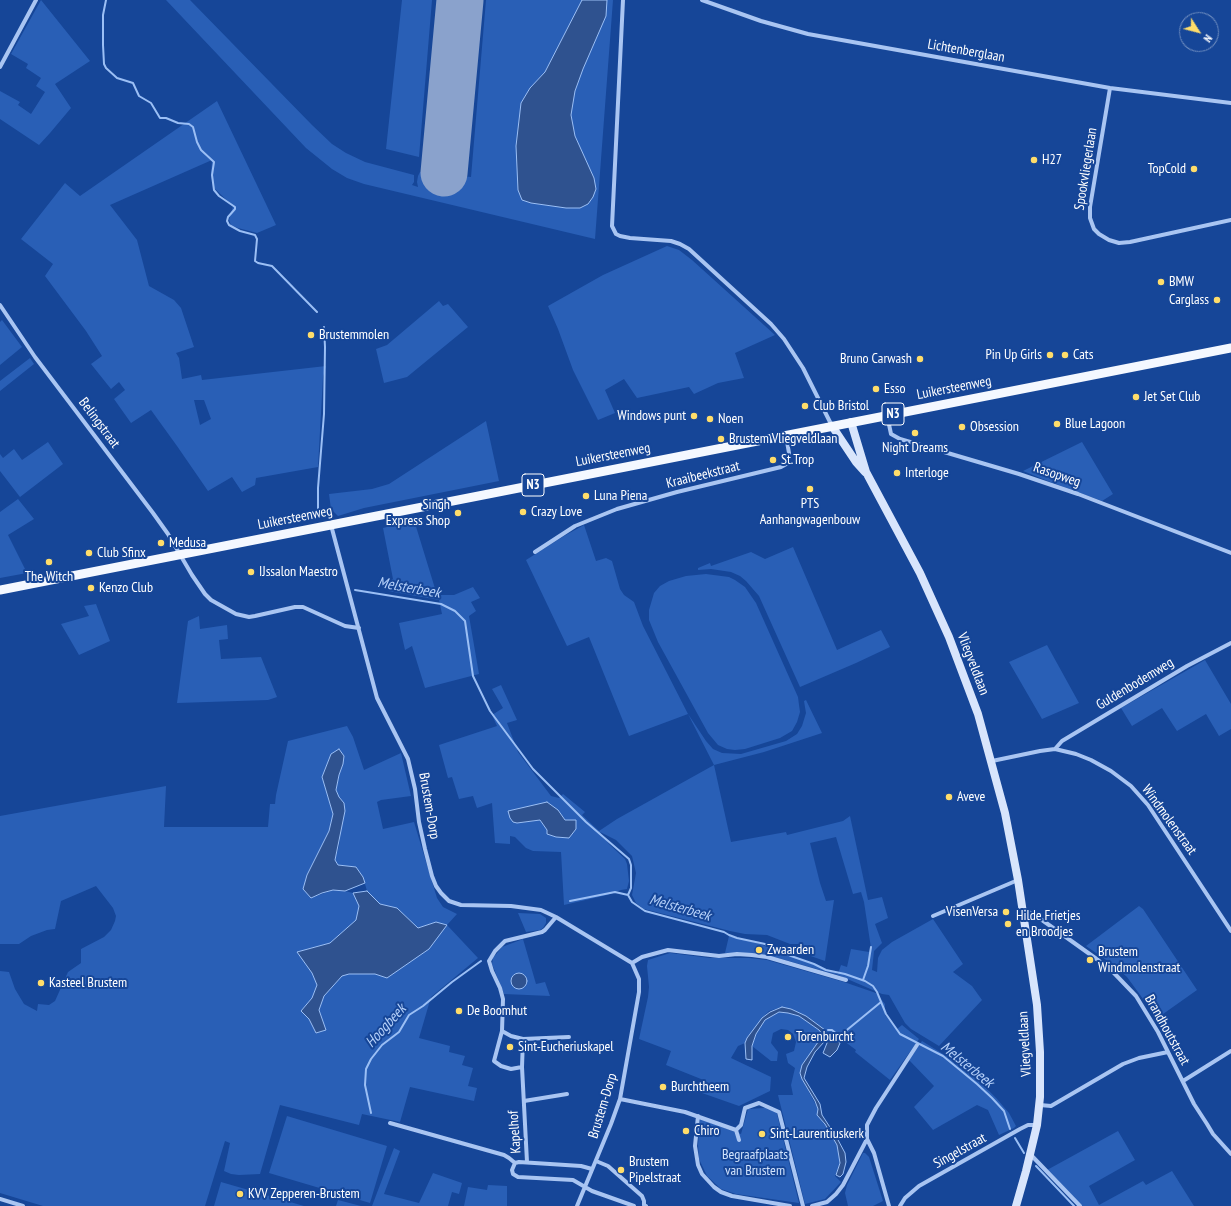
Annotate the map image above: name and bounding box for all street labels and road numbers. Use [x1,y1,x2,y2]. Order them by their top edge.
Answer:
street label: Lichtenberglaan [926,36,1006,66]
street label: Spookvliegerlaan [1071,127,1101,211]
street label: Luikersteenweg [915,373,993,403]
street label: Belingstraat [75,395,123,451]
road number: N3 [882,403,904,425]
street label: Luikersteenweg [574,440,652,470]
street label: Kraaibeekstraat [665,458,741,492]
street label: Rasopweg [1031,459,1083,491]
road number: N3 [522,474,544,496]
street label: Luikersteenweg [256,503,334,533]
street label: Vliegveldlaan [953,630,993,698]
street label: Guldenbodemweg [1093,654,1177,714]
street label: Brustem-Dorp [415,771,443,841]
street label: Windmolenstraat [1138,782,1200,858]
street label: Brandhoutstraat [1141,992,1193,1068]
street label: Vliegveldlaan [1015,1011,1035,1077]
street label: Brustem-Dorp [585,1071,621,1141]
street label: Kapelhof [505,1110,525,1154]
street label: Singelstraat [931,1130,989,1172]

